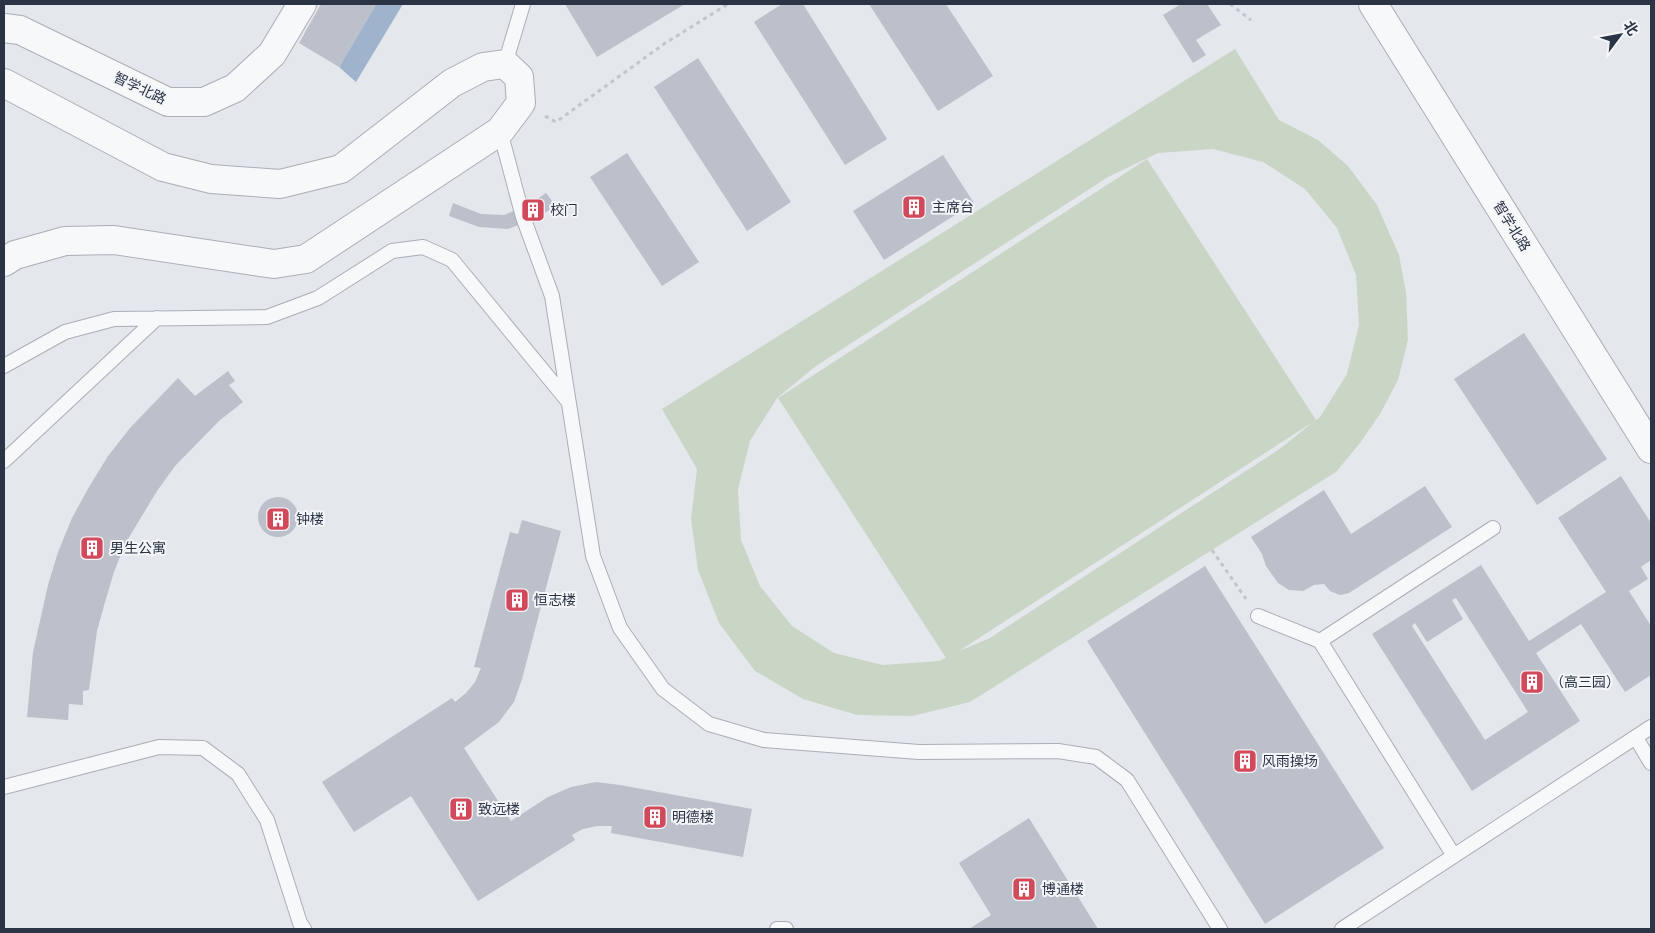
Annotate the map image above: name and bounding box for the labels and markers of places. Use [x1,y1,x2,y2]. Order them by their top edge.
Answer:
building icon: 主席台 [901,194,927,220]
building icon: 校门 [520,197,546,223]
place label: 主席台 [932,199,974,215]
place label: 校门 [550,202,578,218]
building icon: 钟楼 [265,506,291,532]
place label: 钟楼 [296,511,324,527]
building icon: 男生公寓 [79,535,105,561]
place label: 男生公寓 [110,540,166,556]
building icon: 恒志楼 [504,587,530,613]
place label: 恒志楼 [534,592,576,608]
building icon: （高三园） [1519,669,1545,695]
place label: （高三园） [1550,674,1620,690]
building icon: 风雨操场 [1232,748,1258,774]
place label: 风雨操场 [1262,753,1318,769]
building icon: 致远楼 [448,796,474,822]
place label: 致远楼 [478,801,520,817]
building icon: 明德楼 [642,804,668,830]
place label: 明德楼 [672,809,714,825]
building icon: 博通楼 [1011,876,1037,902]
place label: 博通楼 [1042,881,1084,897]

